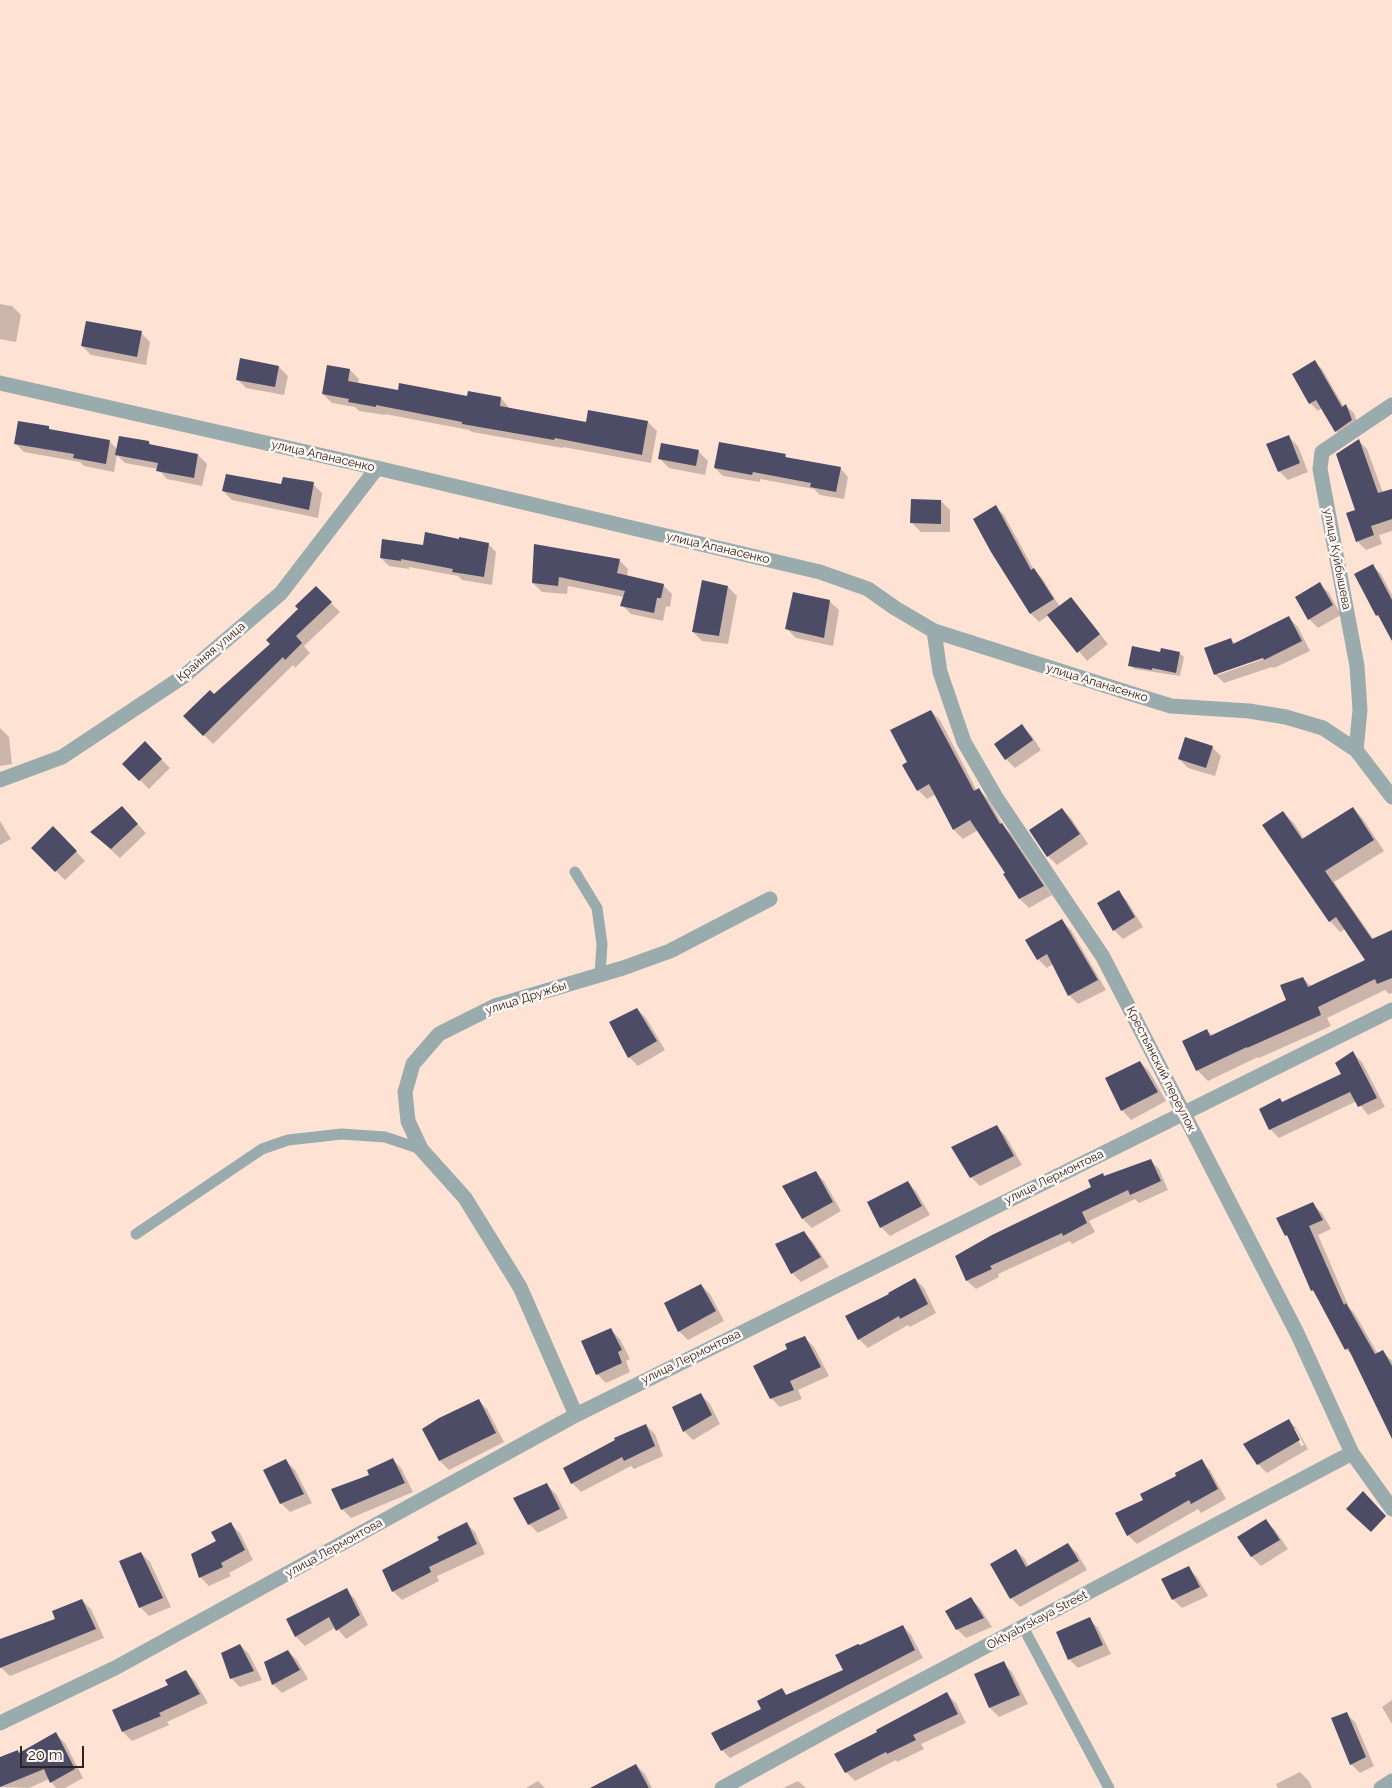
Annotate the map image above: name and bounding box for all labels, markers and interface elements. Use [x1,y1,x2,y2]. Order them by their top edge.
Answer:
street label: улица Апанасенко [270,437,376,475]
street label: улица Куйбышева [1320,507,1354,611]
street label: улица Апанасенко [665,529,771,567]
street label: Крайняя улица [174,619,248,685]
street label: улица Апанасенко [1044,661,1150,705]
street label: улица Дружбы [484,978,568,1018]
street label: Крестьянский переулок [1123,1004,1199,1134]
street label: улица Лермонтова [1002,1147,1106,1207]
street label: улица Лермонтова [639,1327,743,1387]
street label: улица Лермонтова [283,1515,385,1581]
street label: Oktyabrskaya Street [984,1587,1090,1653]
scale bar [22,1736,86,1768]
text: 20 m [28,1746,63,1764]

